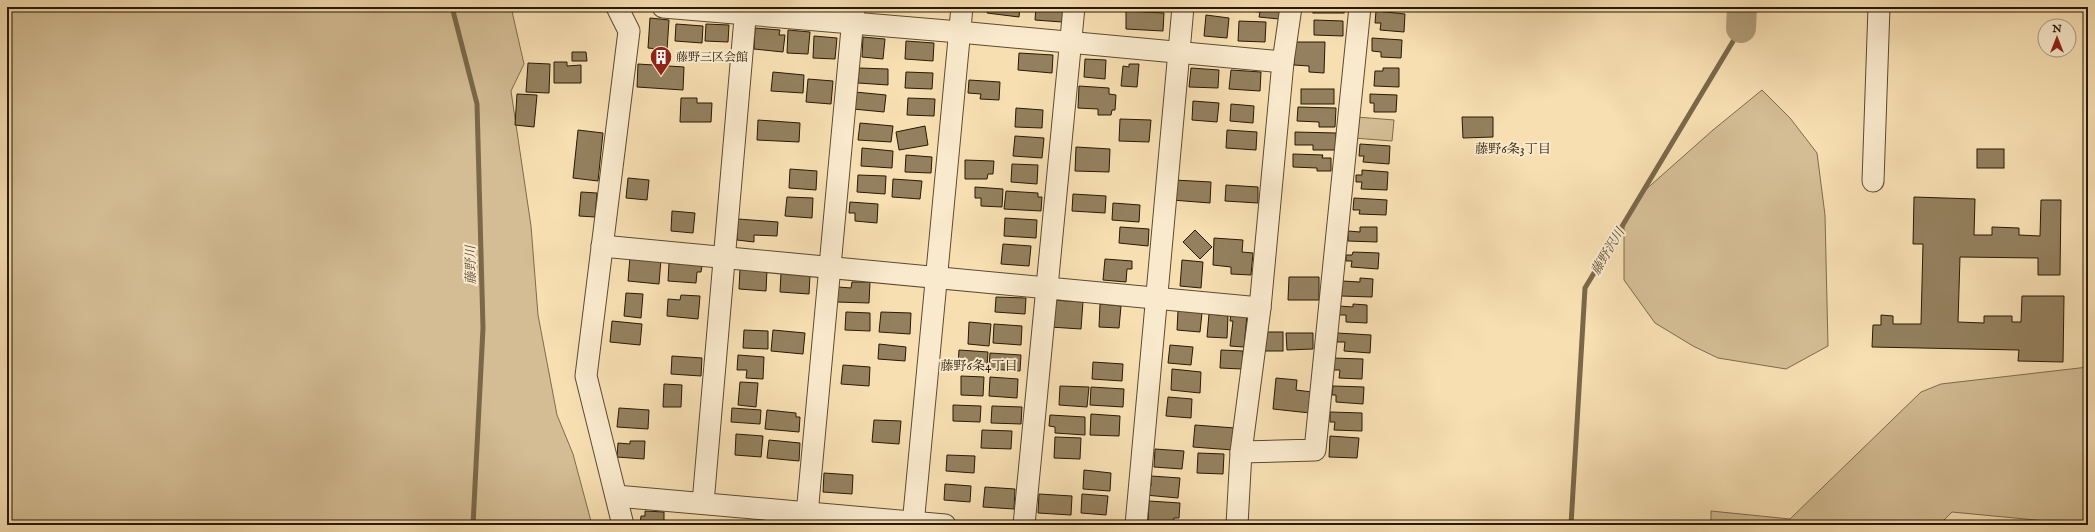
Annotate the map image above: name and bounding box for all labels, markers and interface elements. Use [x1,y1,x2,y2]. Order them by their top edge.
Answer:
north arrow [2037,18,2077,58]
text: N [2051,22,2062,36]
building icon: 藤野三区会館 [648,44,674,77]
place label: 藤野三区会館 [676,50,748,65]
district label: 藤野6条3丁目 [1475,141,1551,158]
water label: 藤野沢川 [1588,223,1630,278]
water label: 藤野川 [463,243,480,285]
district label: 藤野6条4丁目 [941,358,1017,375]

